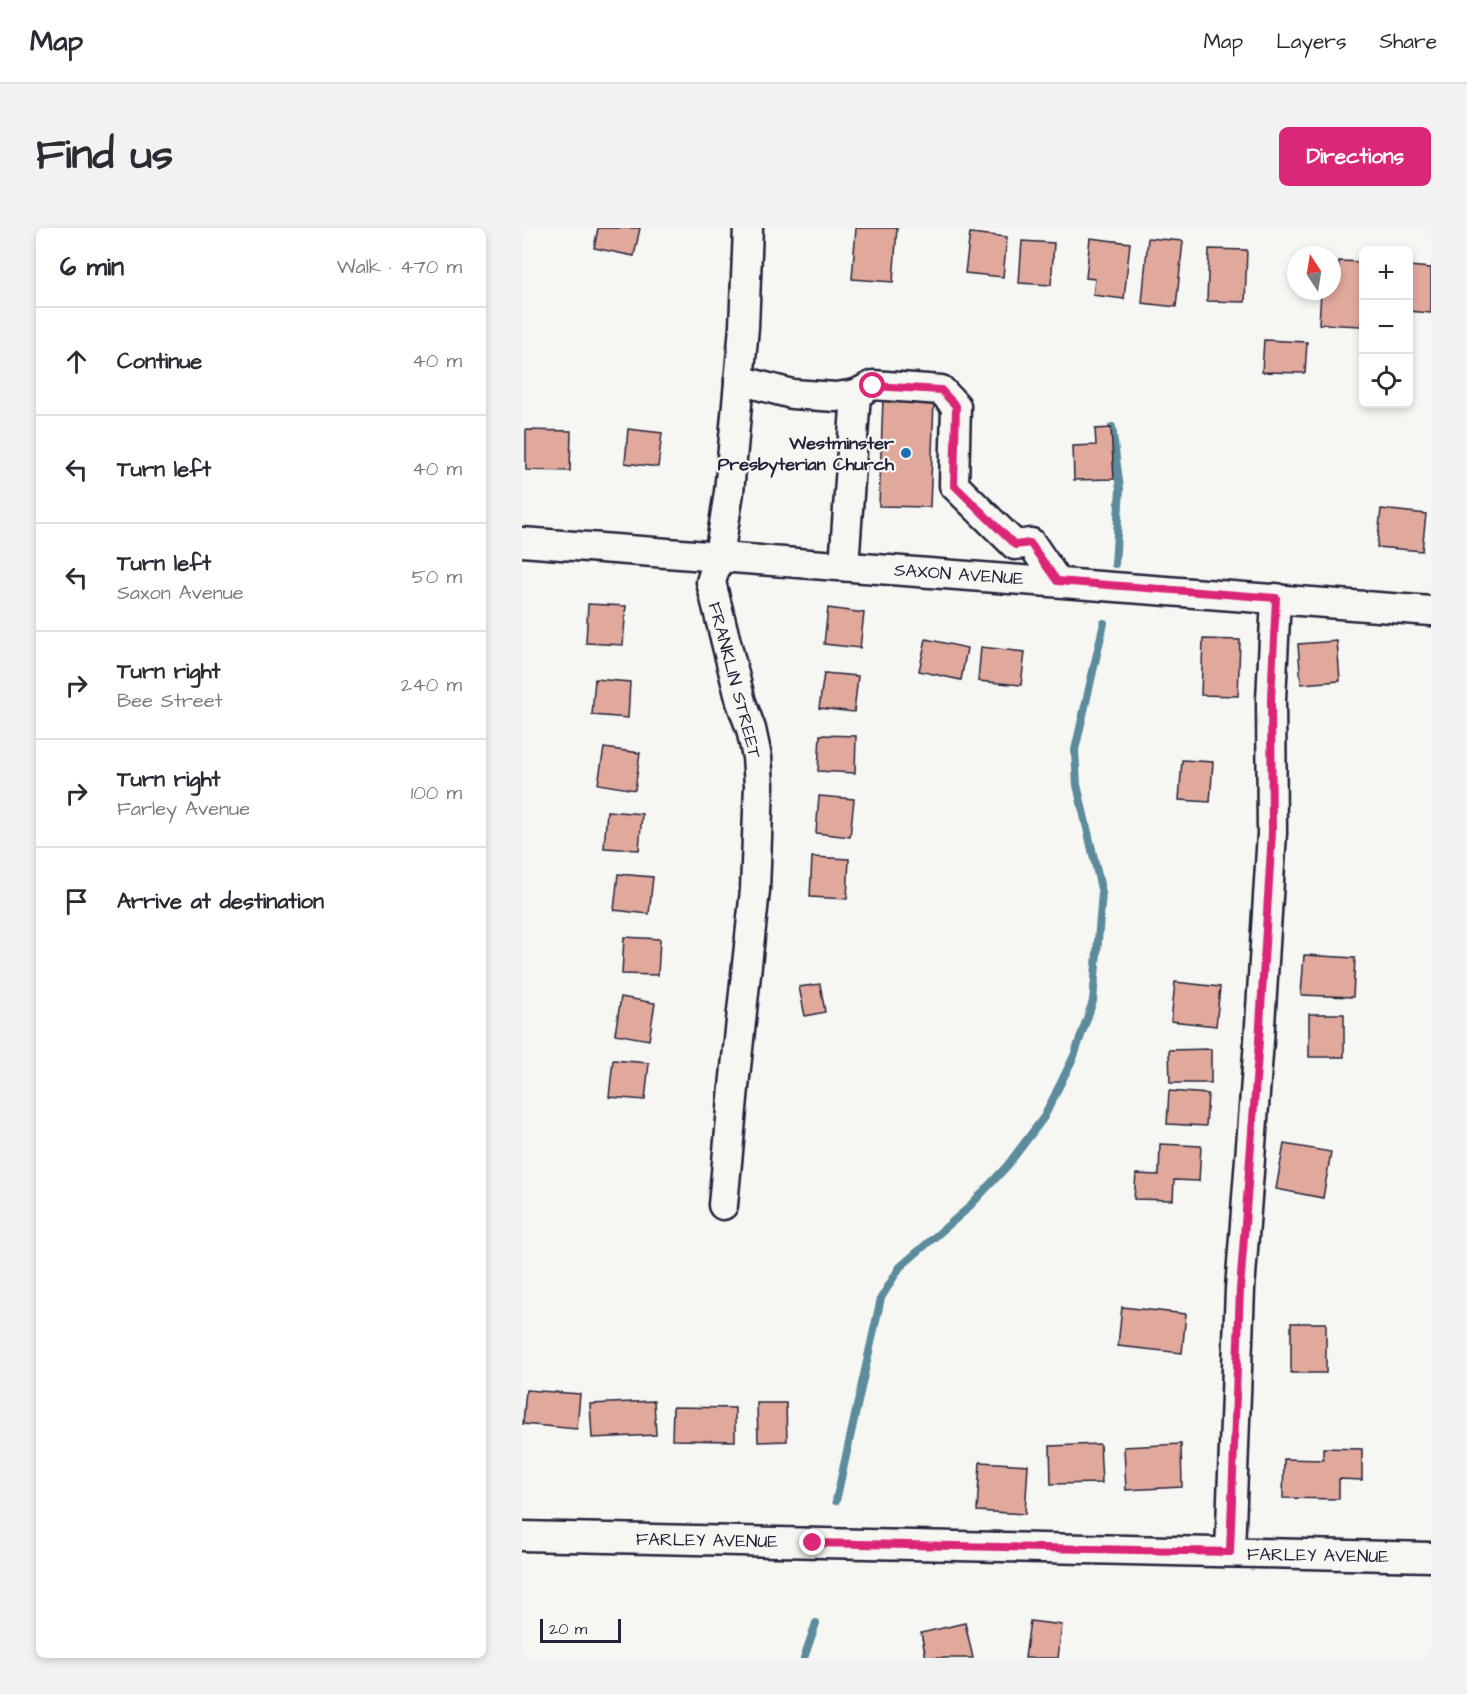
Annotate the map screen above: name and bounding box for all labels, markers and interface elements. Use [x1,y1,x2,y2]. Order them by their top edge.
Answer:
text: Map [30,22,83,61]
text: Map [1203,27,1243,56]
text: Layers [1276,27,1346,56]
text: Share [1379,27,1437,56]
text: Find us [36,127,173,185]
button: Directions [1279,127,1431,186]
north arrow [1287,246,1341,300]
map controls [1359,246,1413,408]
button: + [1359,246,1413,300]
text: 6 min [60,249,124,285]
text: Walk · 470 m [337,253,462,281]
button: − [1359,300,1413,354]
icon: ahead [60,345,93,378]
text: Continue [117,346,202,377]
text: 40 m [412,347,462,375]
button: locate [1359,354,1413,408]
route start [859,372,885,398]
place label: Westminster Presbyterian Church [718,431,895,478]
marker: Westminster Presbyterian Church [899,446,913,460]
icon: left [60,453,93,486]
text: Turn left [117,454,211,485]
text: 40 m [412,455,462,483]
text: Turn left [117,548,211,579]
street label: SAXON AVENUE [893,557,1025,592]
icon: left [60,561,93,594]
text: 50 m [412,563,462,591]
text: Saxon Avenue [117,579,244,607]
street label: FRANKLIN STREET [702,599,768,762]
text: Turn right [117,656,220,687]
icon: right [60,669,93,702]
text: 240 m [401,671,462,699]
text: Bee Street [117,687,223,715]
text: Turn right [117,764,220,795]
icon: right [60,777,93,810]
text: 100 m [411,779,462,807]
text: Farley Avenue [117,795,250,823]
icon: arrive [60,885,93,918]
text: Arrive at destination [117,886,324,917]
street label: FARLEY AVENUE [636,1527,779,1554]
route end [799,1529,825,1555]
street label: FARLEY AVENUE [1247,1542,1390,1569]
scale bar [540,1616,621,1644]
text: 20 m [549,1618,587,1640]

